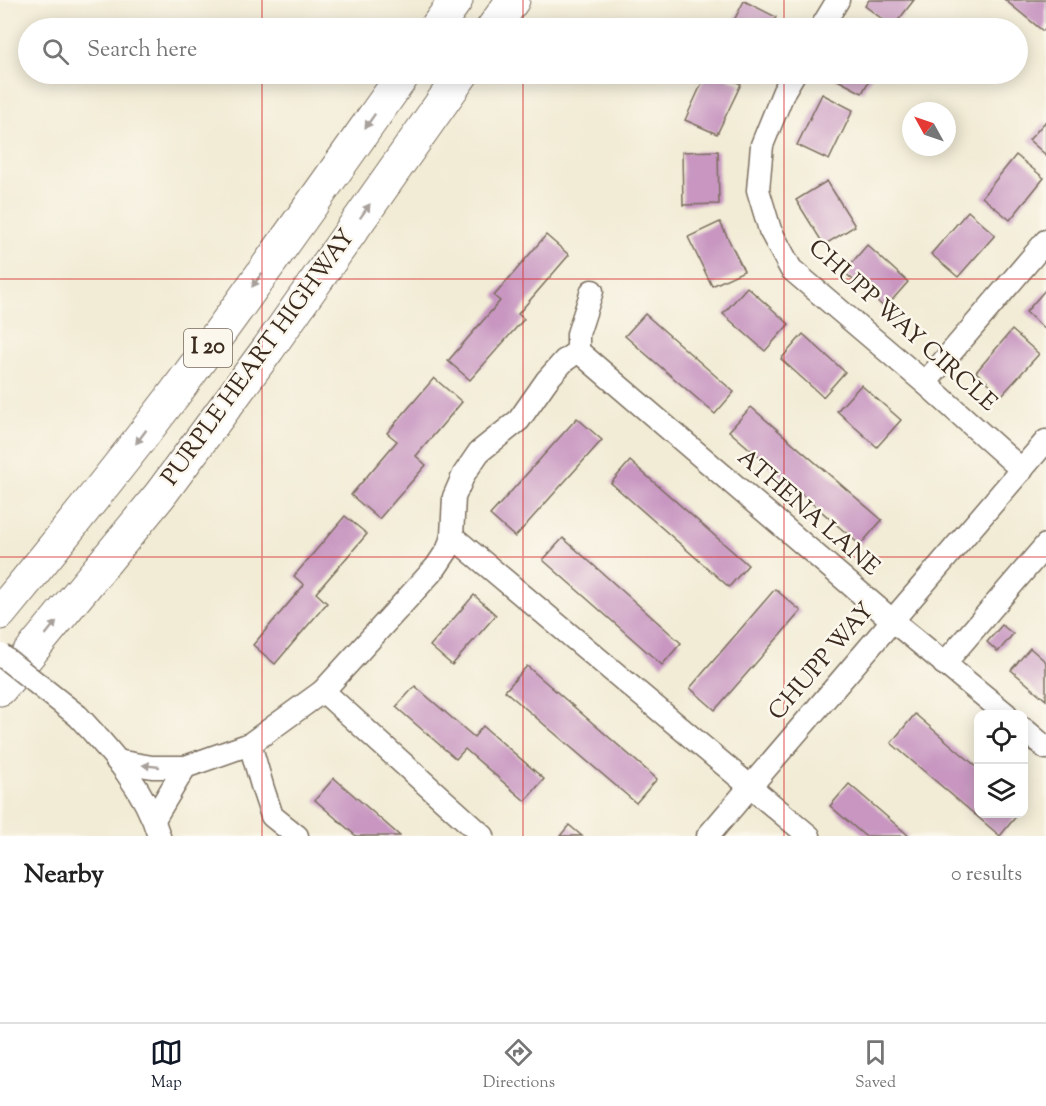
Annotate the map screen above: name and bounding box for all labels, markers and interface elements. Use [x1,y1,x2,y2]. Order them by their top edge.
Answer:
search box [18,18,1028,84]
icon: search [39,35,72,68]
text: Search here [87,35,197,67]
north arrow [902,102,956,156]
one-way arrow [364,113,376,129]
one-way arrow [359,203,371,219]
street label: PURPLE HEART HIGHWAY [154,223,364,493]
street label: CHUPP WAY CIRCLE [800,232,1004,420]
one-way arrow [251,271,263,287]
road number: I 20 [184,329,232,367]
one-way arrow [136,429,148,444]
street label: ATHENA LANE [729,442,887,585]
street label: CHUPP WAY [761,596,883,728]
one-way arrow [44,621,57,636]
map controls [974,710,1028,818]
button: locate [974,710,1028,764]
one-way arrow [141,761,160,771]
button: layers [974,764,1028,818]
text: Nearby [24,857,104,894]
text: 0 results [951,861,1022,890]
tab: Map [150,1036,183,1095]
tab: Directions [483,1036,555,1095]
tab: Saved [855,1036,896,1095]

